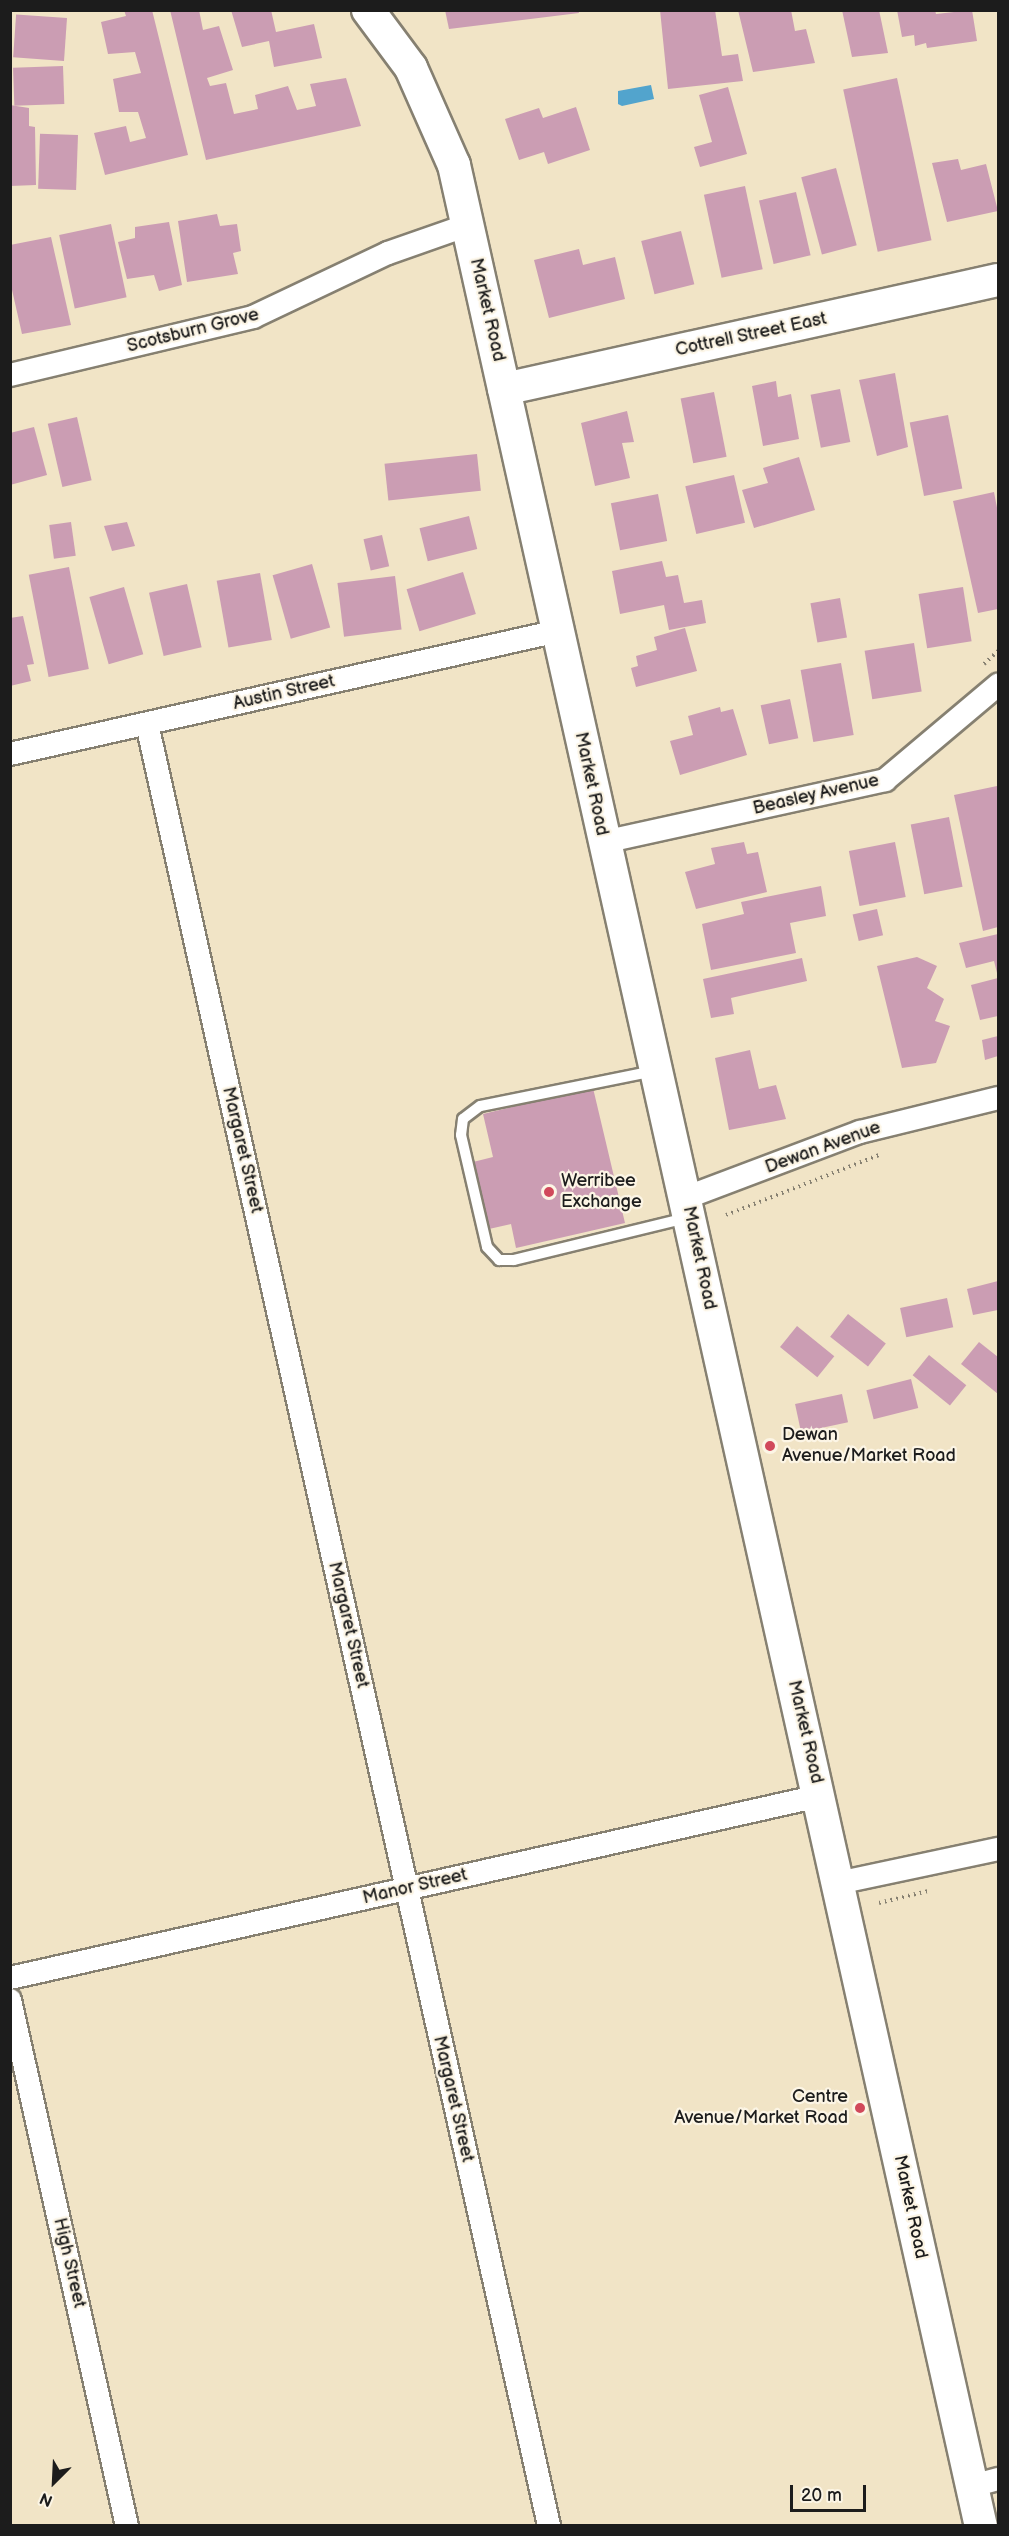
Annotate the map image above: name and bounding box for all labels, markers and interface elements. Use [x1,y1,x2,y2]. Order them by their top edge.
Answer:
street label: Market Road [465,256,509,364]
street label: Scotsburn Grove [125,304,261,358]
street label: Cottrell Street East [673,308,829,362]
street label: Austin Street [231,671,337,715]
street label: Market Road [569,730,613,838]
street label: Beasley Avenue [750,770,882,820]
street label: Margaret Street [217,1085,267,1215]
street label: Dewan Avenue [762,1117,884,1179]
place label: Werribee Exchange [561,1171,642,1214]
marker: Werribee Exchange [542,1185,556,1199]
street label: Market Road [677,1204,721,1312]
place label: Dewan Avenue/Market Road [782,1425,956,1468]
marker: Dewan Avenue/Market Road [763,1439,777,1453]
street label: Margaret Street [323,1560,373,1690]
street label: Market Road [783,1678,827,1786]
street label: Manor Street [360,1864,470,1910]
street label: Margaret Street [428,2034,478,2164]
place label: Centre Avenue/Market Road [674,2087,848,2130]
marker: Centre Avenue/Market Road [853,2101,867,2115]
street label: Market Road [888,2153,932,2261]
street label: High Street [48,2216,90,2310]
north arrow [24,2452,84,2512]
scale bar [793,2473,870,2511]
text: 20 m [801,2485,842,2506]
text: N [37,2488,56,2510]

